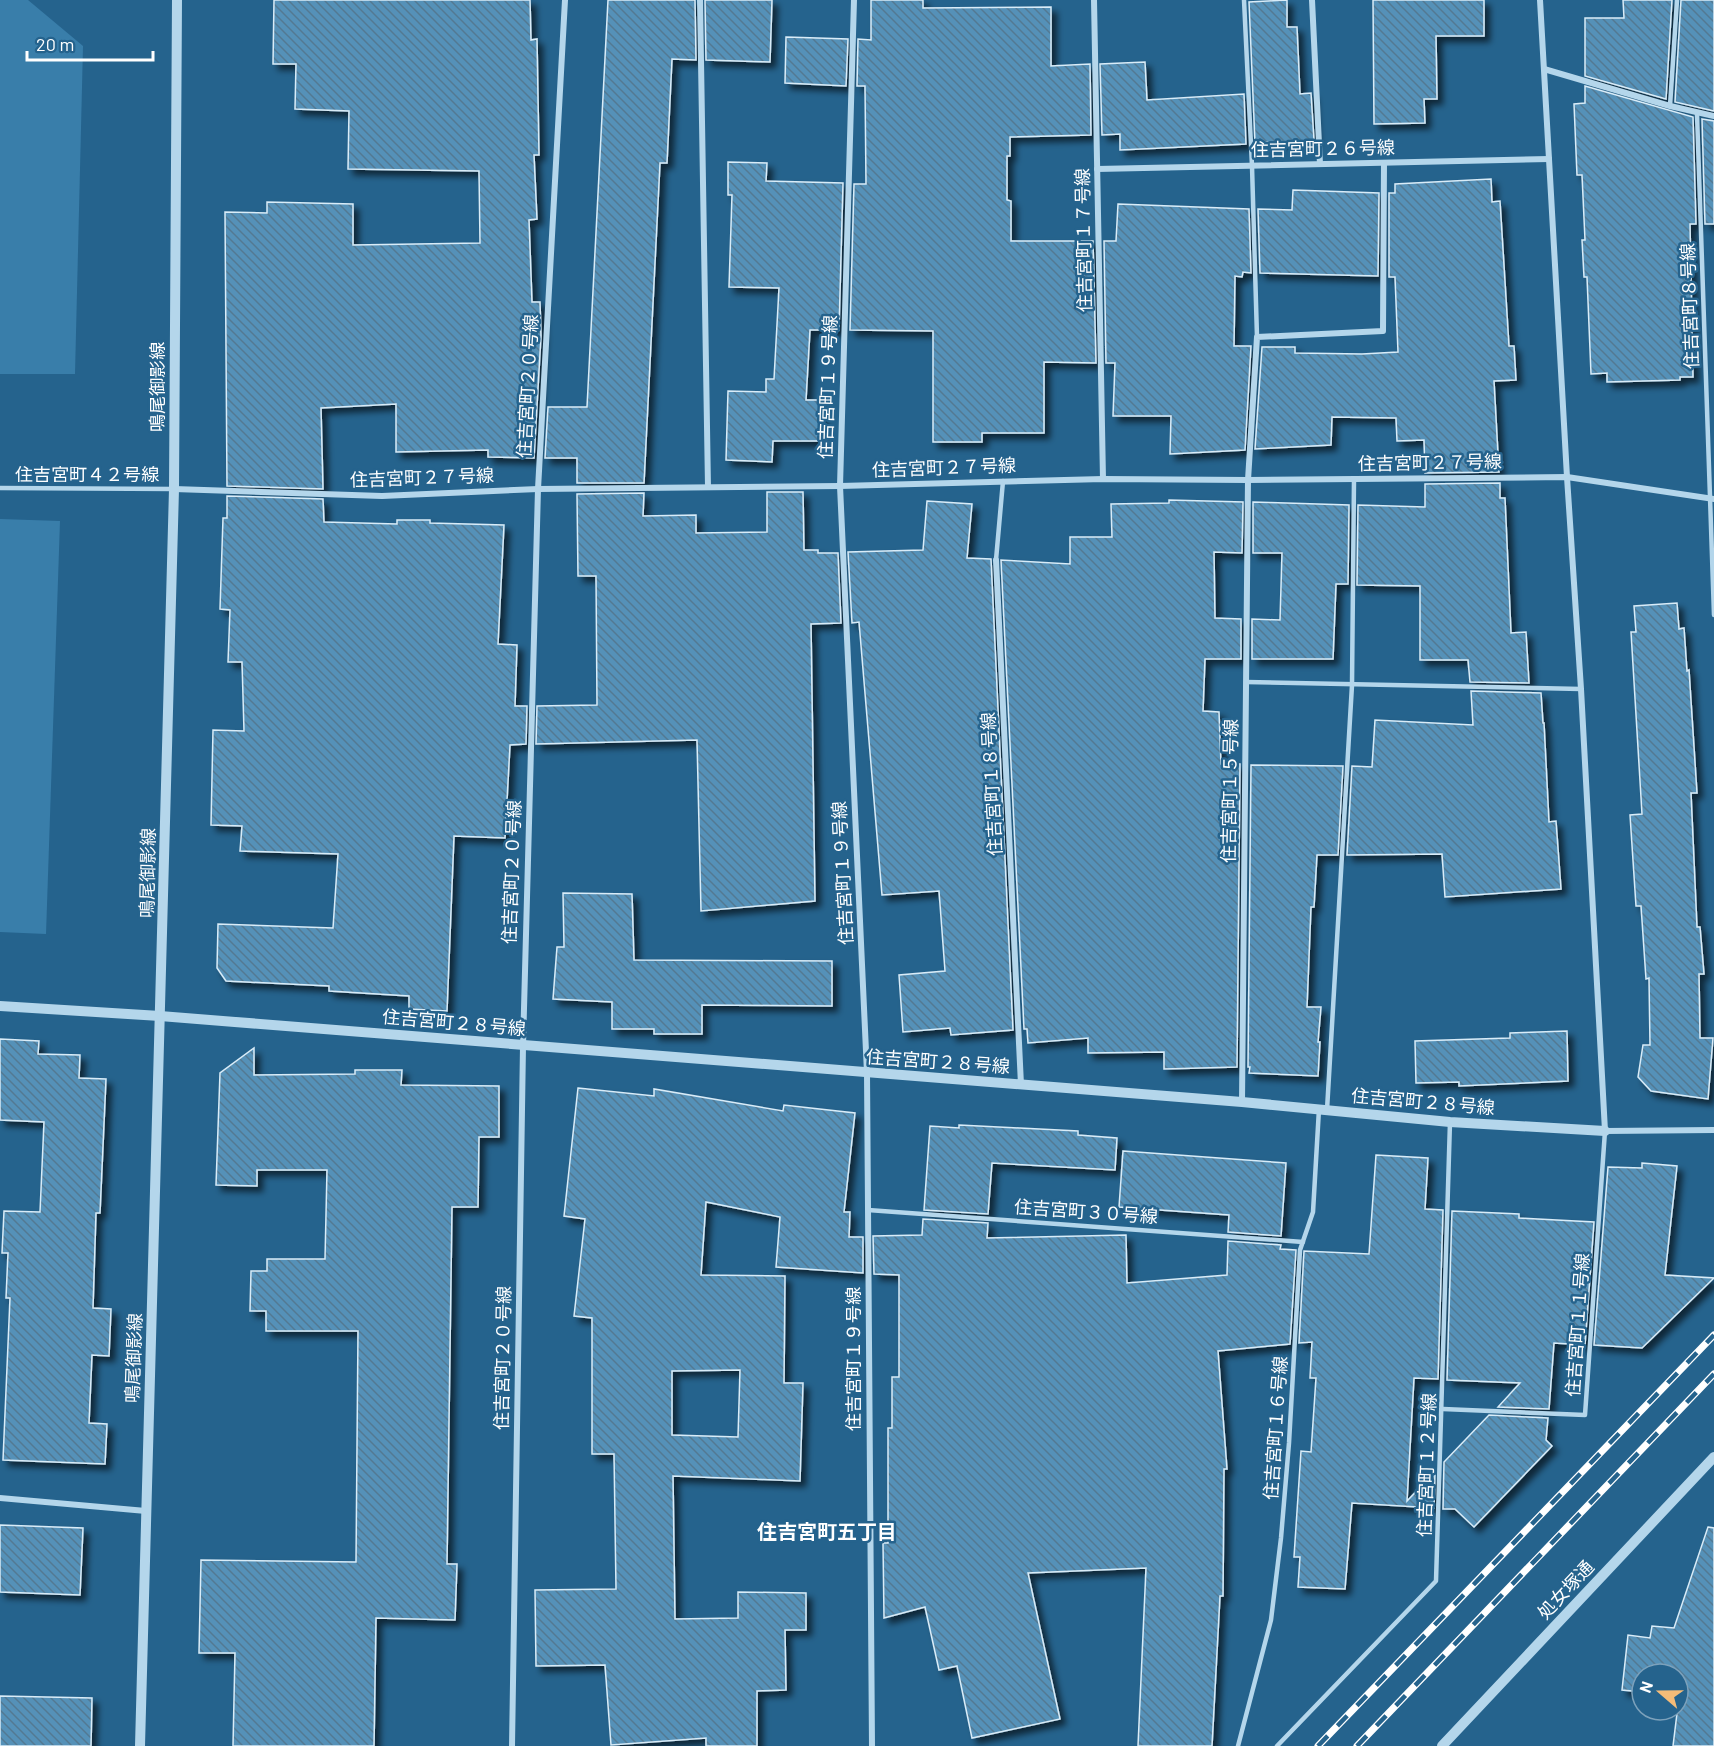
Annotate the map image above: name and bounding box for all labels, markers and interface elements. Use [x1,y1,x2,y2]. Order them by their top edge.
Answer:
scale bar [27,24,153,62]
text: 20 m [36,33,74,55]
street label: 住吉宮町２６号線 [1251,136,1395,160]
street label: 住吉宮町１７号線 [1071,168,1095,312]
street label: 住吉宮町８号線 [1676,243,1702,369]
street label: 住吉宮町２０号線 [512,313,542,458]
street label: 住吉宮町１９号線 [813,315,841,459]
street label: 鳴尾御影線 [146,342,168,432]
street label: 住吉宮町２７号線 [1358,450,1502,474]
street label: 住吉宮町２７号線 [872,453,1016,481]
street label: 住吉宮町４２号線 [15,463,159,485]
street label: 住吉宮町２７号線 [350,463,494,491]
street label: 住吉宮町１８号線 [976,712,1006,857]
street label: 住吉宮町１５号線 [1217,719,1241,863]
street label: 住吉宮町２０号線 [497,800,525,944]
street label: 住吉宮町１９号線 [827,801,857,946]
street label: 鳴尾御影線 [135,828,159,918]
street label: 住吉宮町２８号線 [381,1005,527,1039]
street label: 住吉宮町２８号線 [865,1045,1011,1077]
street label: 住吉宮町２８号線 [1350,1084,1496,1118]
street label: 住吉宮町３０号線 [1013,1195,1159,1227]
street label: 住吉宮町１１号線 [1561,1252,1593,1398]
street label: 住吉宮町２０号線 [490,1286,514,1430]
street label: 住吉宮町１９号線 [842,1287,864,1431]
street label: 鳴尾御影線 [120,1313,146,1403]
street label: 住吉宮町１６号線 [1259,1355,1291,1501]
street label: 住吉宮町１２号線 [1412,1393,1440,1537]
district label: 住吉宮町五丁目 [757,1519,897,1543]
street label: 処女塚通 [1533,1555,1598,1623]
north arrow [1630,1662,1690,1722]
text: N [1635,1678,1656,1695]

